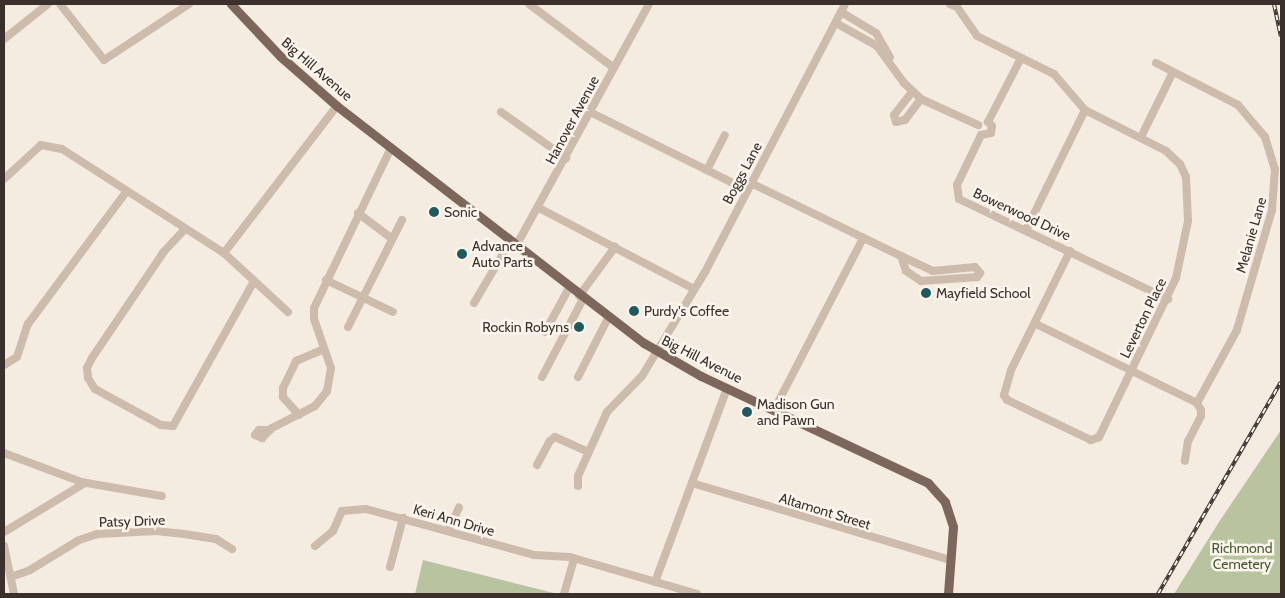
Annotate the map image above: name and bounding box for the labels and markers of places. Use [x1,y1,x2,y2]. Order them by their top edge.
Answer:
place label: Sonic [444,204,477,220]
marker: Sonic [428,206,440,218]
place label: Advance Auto Parts [472,238,533,270]
marker: Advance Auto Parts [456,248,468,260]
place label: Mayfield School [936,285,1031,301]
marker: Mayfield School [920,287,932,299]
place label: Purdy's Coffee [644,303,729,319]
marker: Purdy's Coffee [628,305,640,317]
place label: Rockin Robyns [482,319,569,335]
marker: Rockin Robyns [573,321,585,333]
place label: Madison Gun and Pawn [757,396,835,428]
marker: Madison Gun and Pawn [741,406,753,418]

